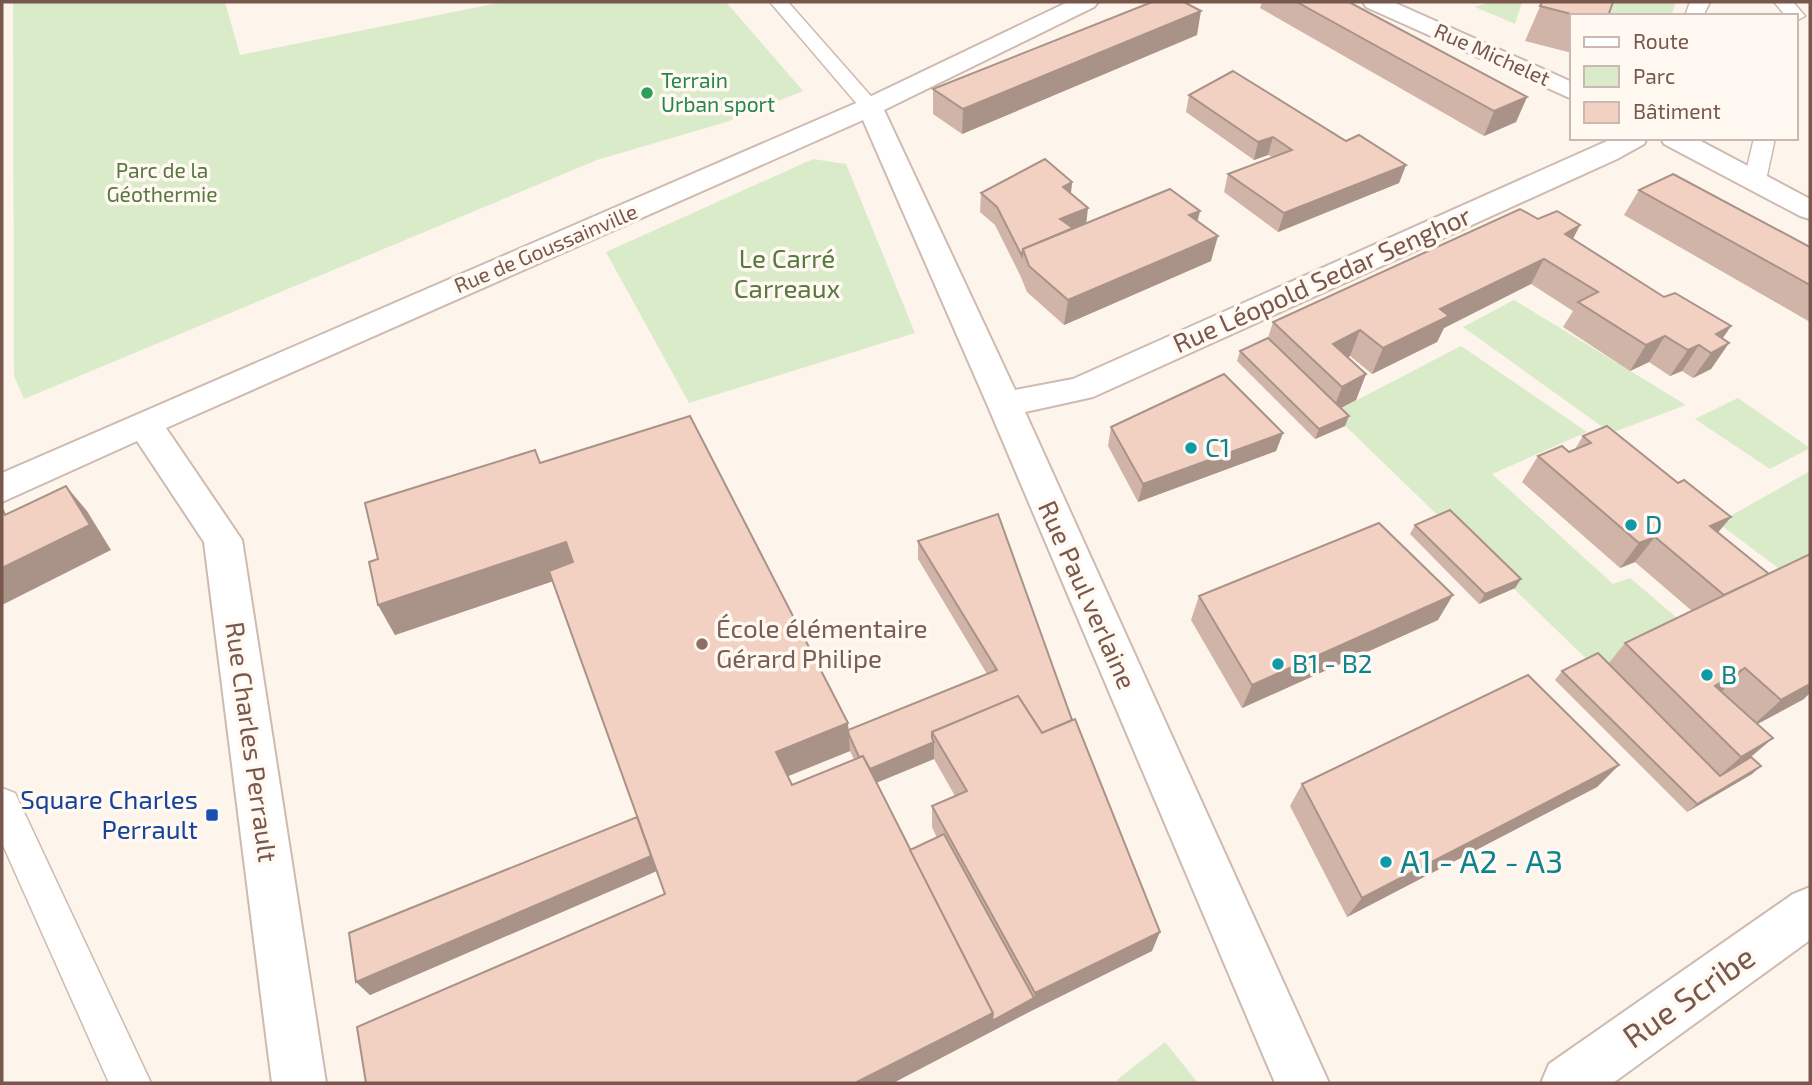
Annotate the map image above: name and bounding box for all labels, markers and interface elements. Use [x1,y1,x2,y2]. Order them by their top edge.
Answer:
legend [1570,14,1798,140]
street label: Rue Michelet [1431,17,1554,90]
text: Route [1633,28,1689,53]
text: Parc [1633,63,1675,88]
place label: Terrain Urban sport [661,67,775,116]
marker: Terrain Urban sport [639,85,655,101]
text: Bâtiment [1633,98,1721,123]
park label: Parc de la Géothermie [106,157,218,206]
street label: Rue de Goussainville [450,198,641,297]
street label: Rue Léopold Sedar Senghor [1168,199,1475,358]
park label: Le Carré Carreaux [734,242,840,303]
place label: C1 [1205,431,1230,462]
marker: C1 [1183,440,1199,456]
street label: Rue Paul verlaine [1033,495,1144,693]
place label: D [1645,508,1662,539]
marker: D [1623,517,1639,533]
place label: École élémentaire Gérard Philipe [716,612,927,673]
street label: Rue Charles Perrault [220,620,285,864]
marker: École élémentaire Gérard Philipe [694,636,710,652]
place label: B1 - B2 [1292,647,1372,678]
marker: B1 - B2 [1270,656,1286,672]
place label: B [1721,658,1737,689]
marker: B [1699,667,1715,683]
place label: Square Charles Perrault [20,783,198,844]
marker: Square Charles Perrault [204,807,220,823]
place label: A1 - A2 - A3 [1400,841,1563,879]
marker: A1 - A2 - A3 [1378,854,1394,870]
street label: Rue Scribe [1615,936,1761,1055]

